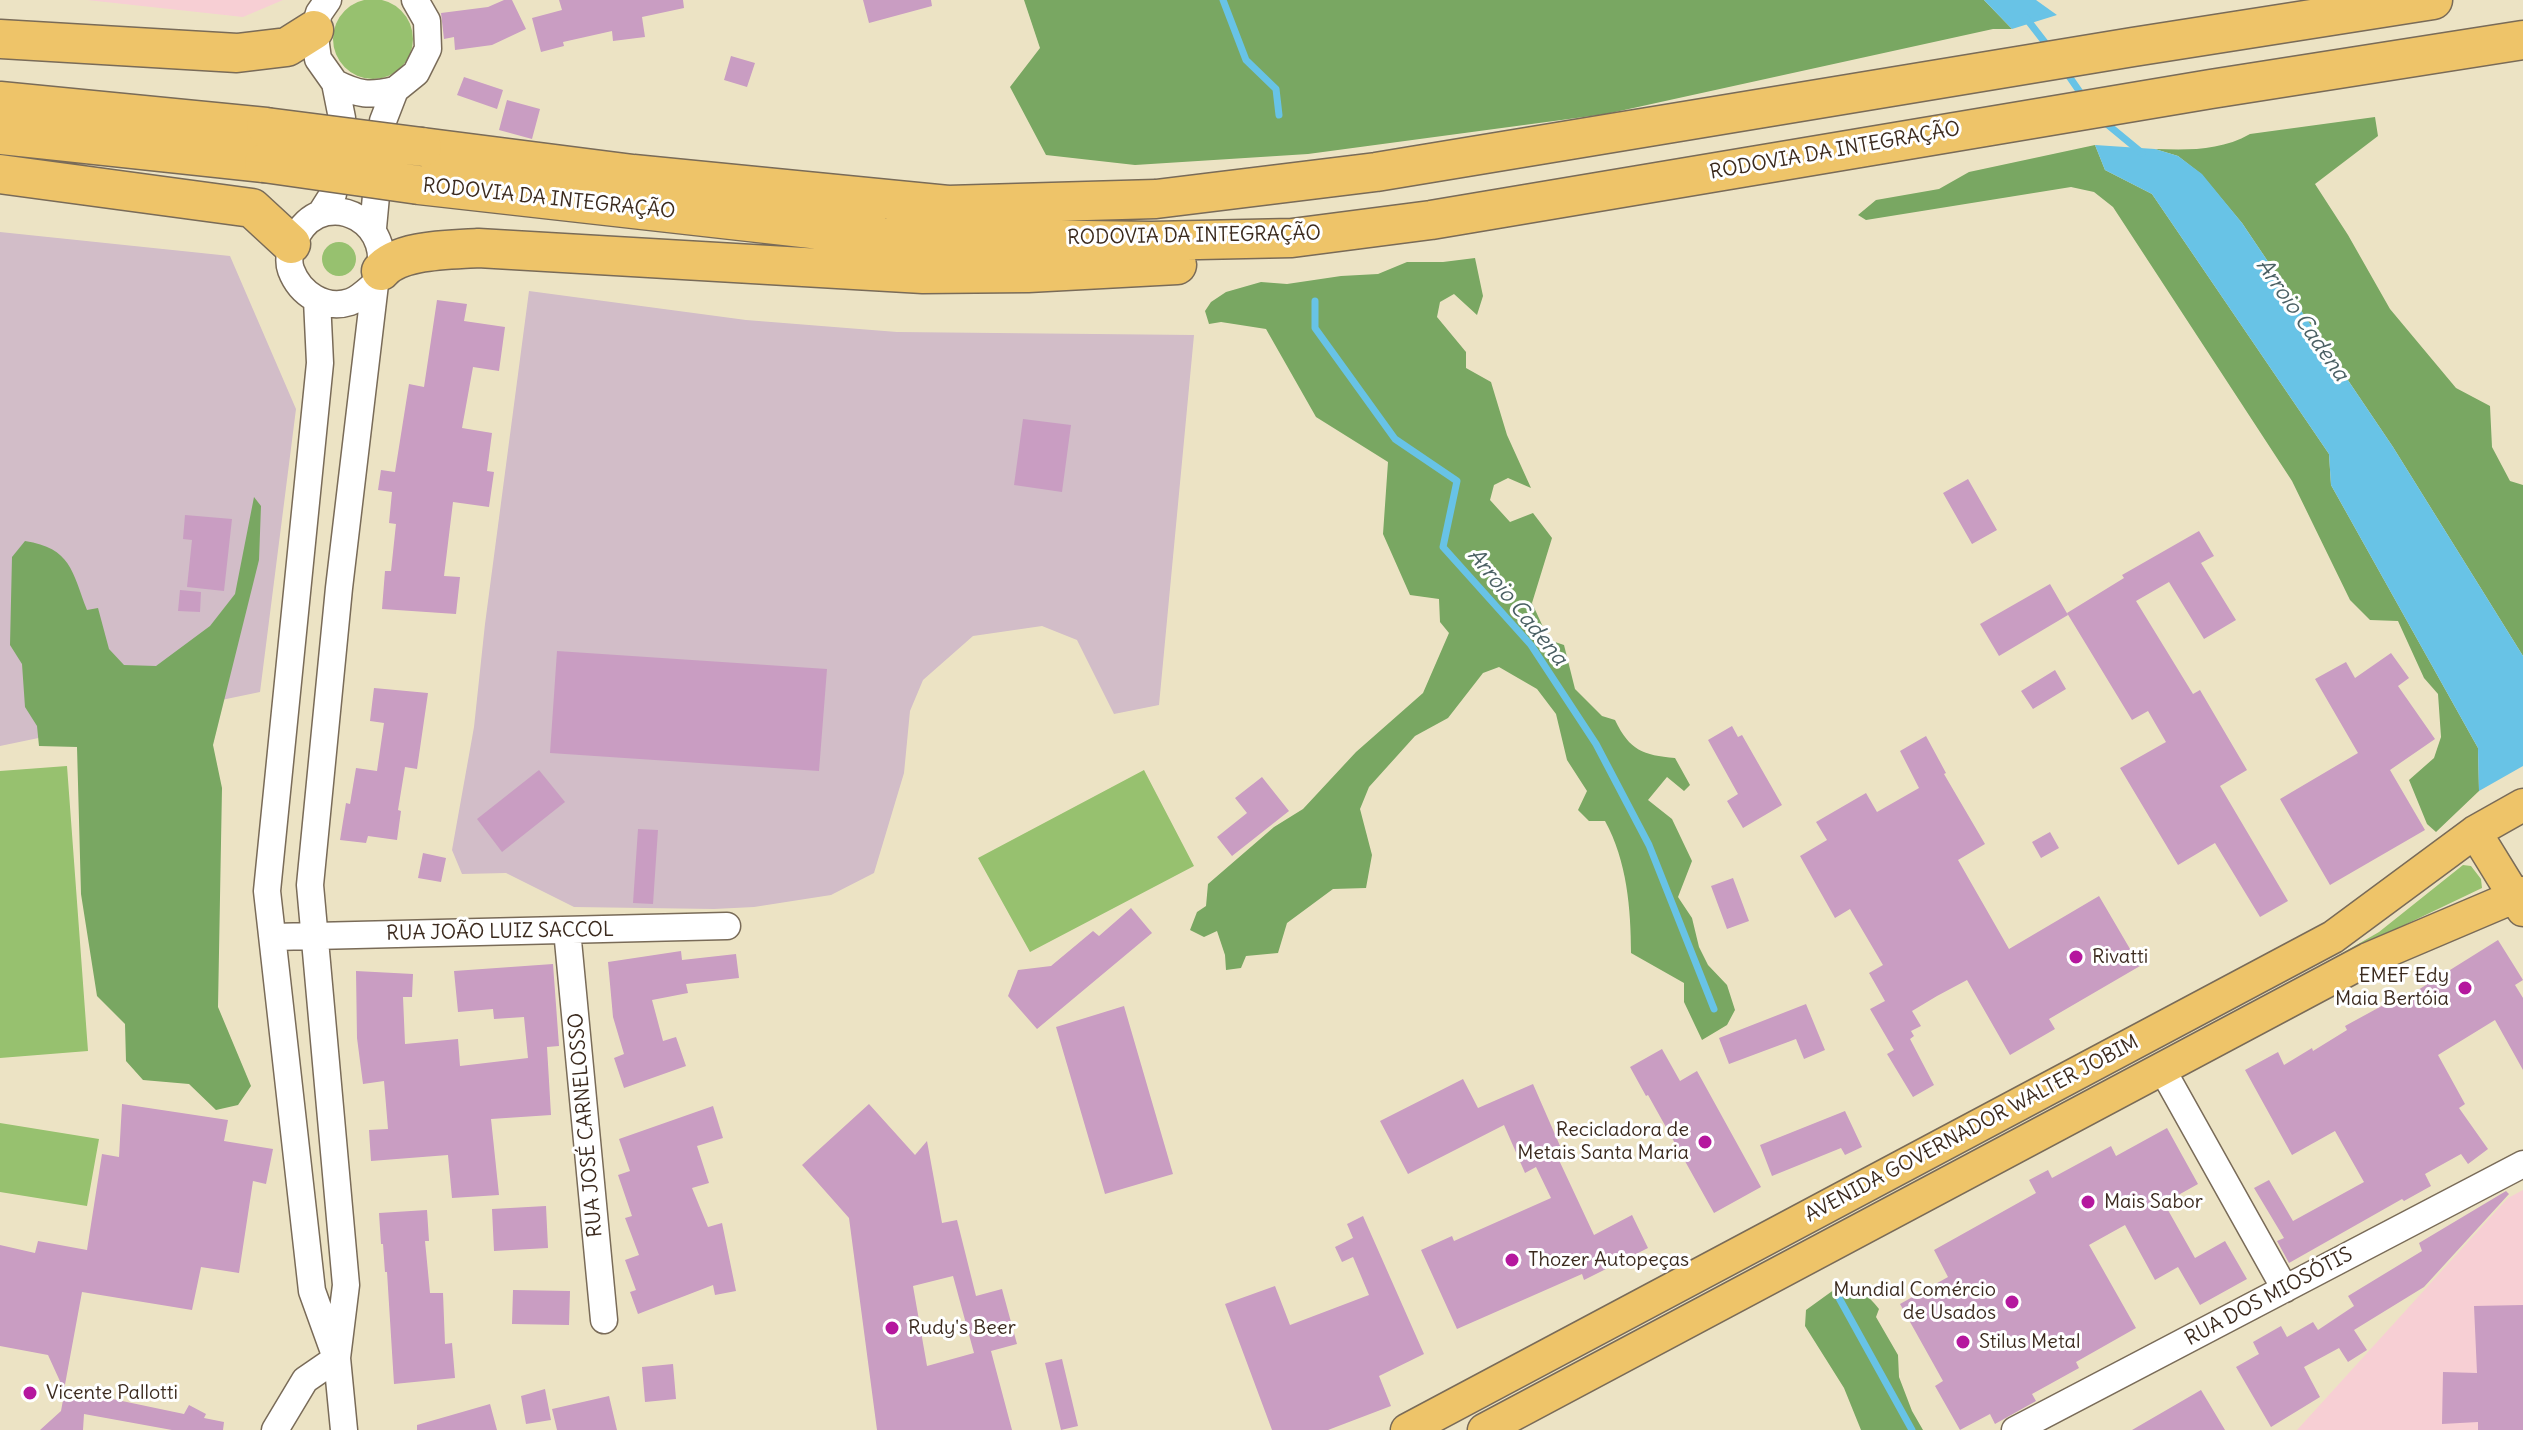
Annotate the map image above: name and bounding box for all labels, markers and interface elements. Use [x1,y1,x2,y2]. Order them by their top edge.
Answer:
street label: RODOVIA DA INTEGRAÇÃO [1708,117,1962,185]
street label: RODOVIA DA INTEGRAÇÃO [422,174,676,224]
street label: RODOVIA DA INTEGRAÇÃO [1067,222,1321,250]
water label: Arroio Cadena [2250,254,2354,386]
water label: Arroio Cadena [1462,543,1572,671]
street label: RUA JOÃO LUIZ SACCOL [386,918,614,946]
place label: Rivatti [2092,945,2148,969]
marker: Rivatti [2067,948,2085,966]
place label: EMEF Edy Maia Bertóia [2335,964,2449,1011]
marker: EMEF Edy Maia Bertóia [2456,979,2474,997]
street label: RUA JOSÉ CARNELOSSO [564,1012,608,1238]
street label: AVENIDA GOVERNADOR WALTER JOBIM [1801,1031,2143,1227]
place label: Recicladora de Metais Santa Maria [1517,1118,1689,1165]
marker: Recicladora de Metais Santa Maria [1696,1133,1714,1151]
place label: Mais Sabor [2104,1190,2203,1214]
marker: Mais Sabor [2079,1193,2097,1211]
street label: RUA DOS MIOSÓTIS [2181,1243,2357,1351]
place label: Thozer Autopeças [1528,1248,1689,1272]
marker: Thozer Autopeças [1503,1251,1521,1269]
place label: Mundial Comércio de Usados [1833,1278,1996,1325]
marker: Mundial Comércio de Usados [2003,1293,2021,1311]
place label: Rudy's Beer [908,1316,1016,1340]
marker: Rudy's Beer [883,1319,901,1337]
place label: Stilus Metal [1979,1330,2081,1354]
marker: Stilus Metal [1954,1333,1972,1351]
place label: Vicente Pallotti [46,1381,178,1405]
marker: Vicente Pallotti [21,1384,39,1402]

